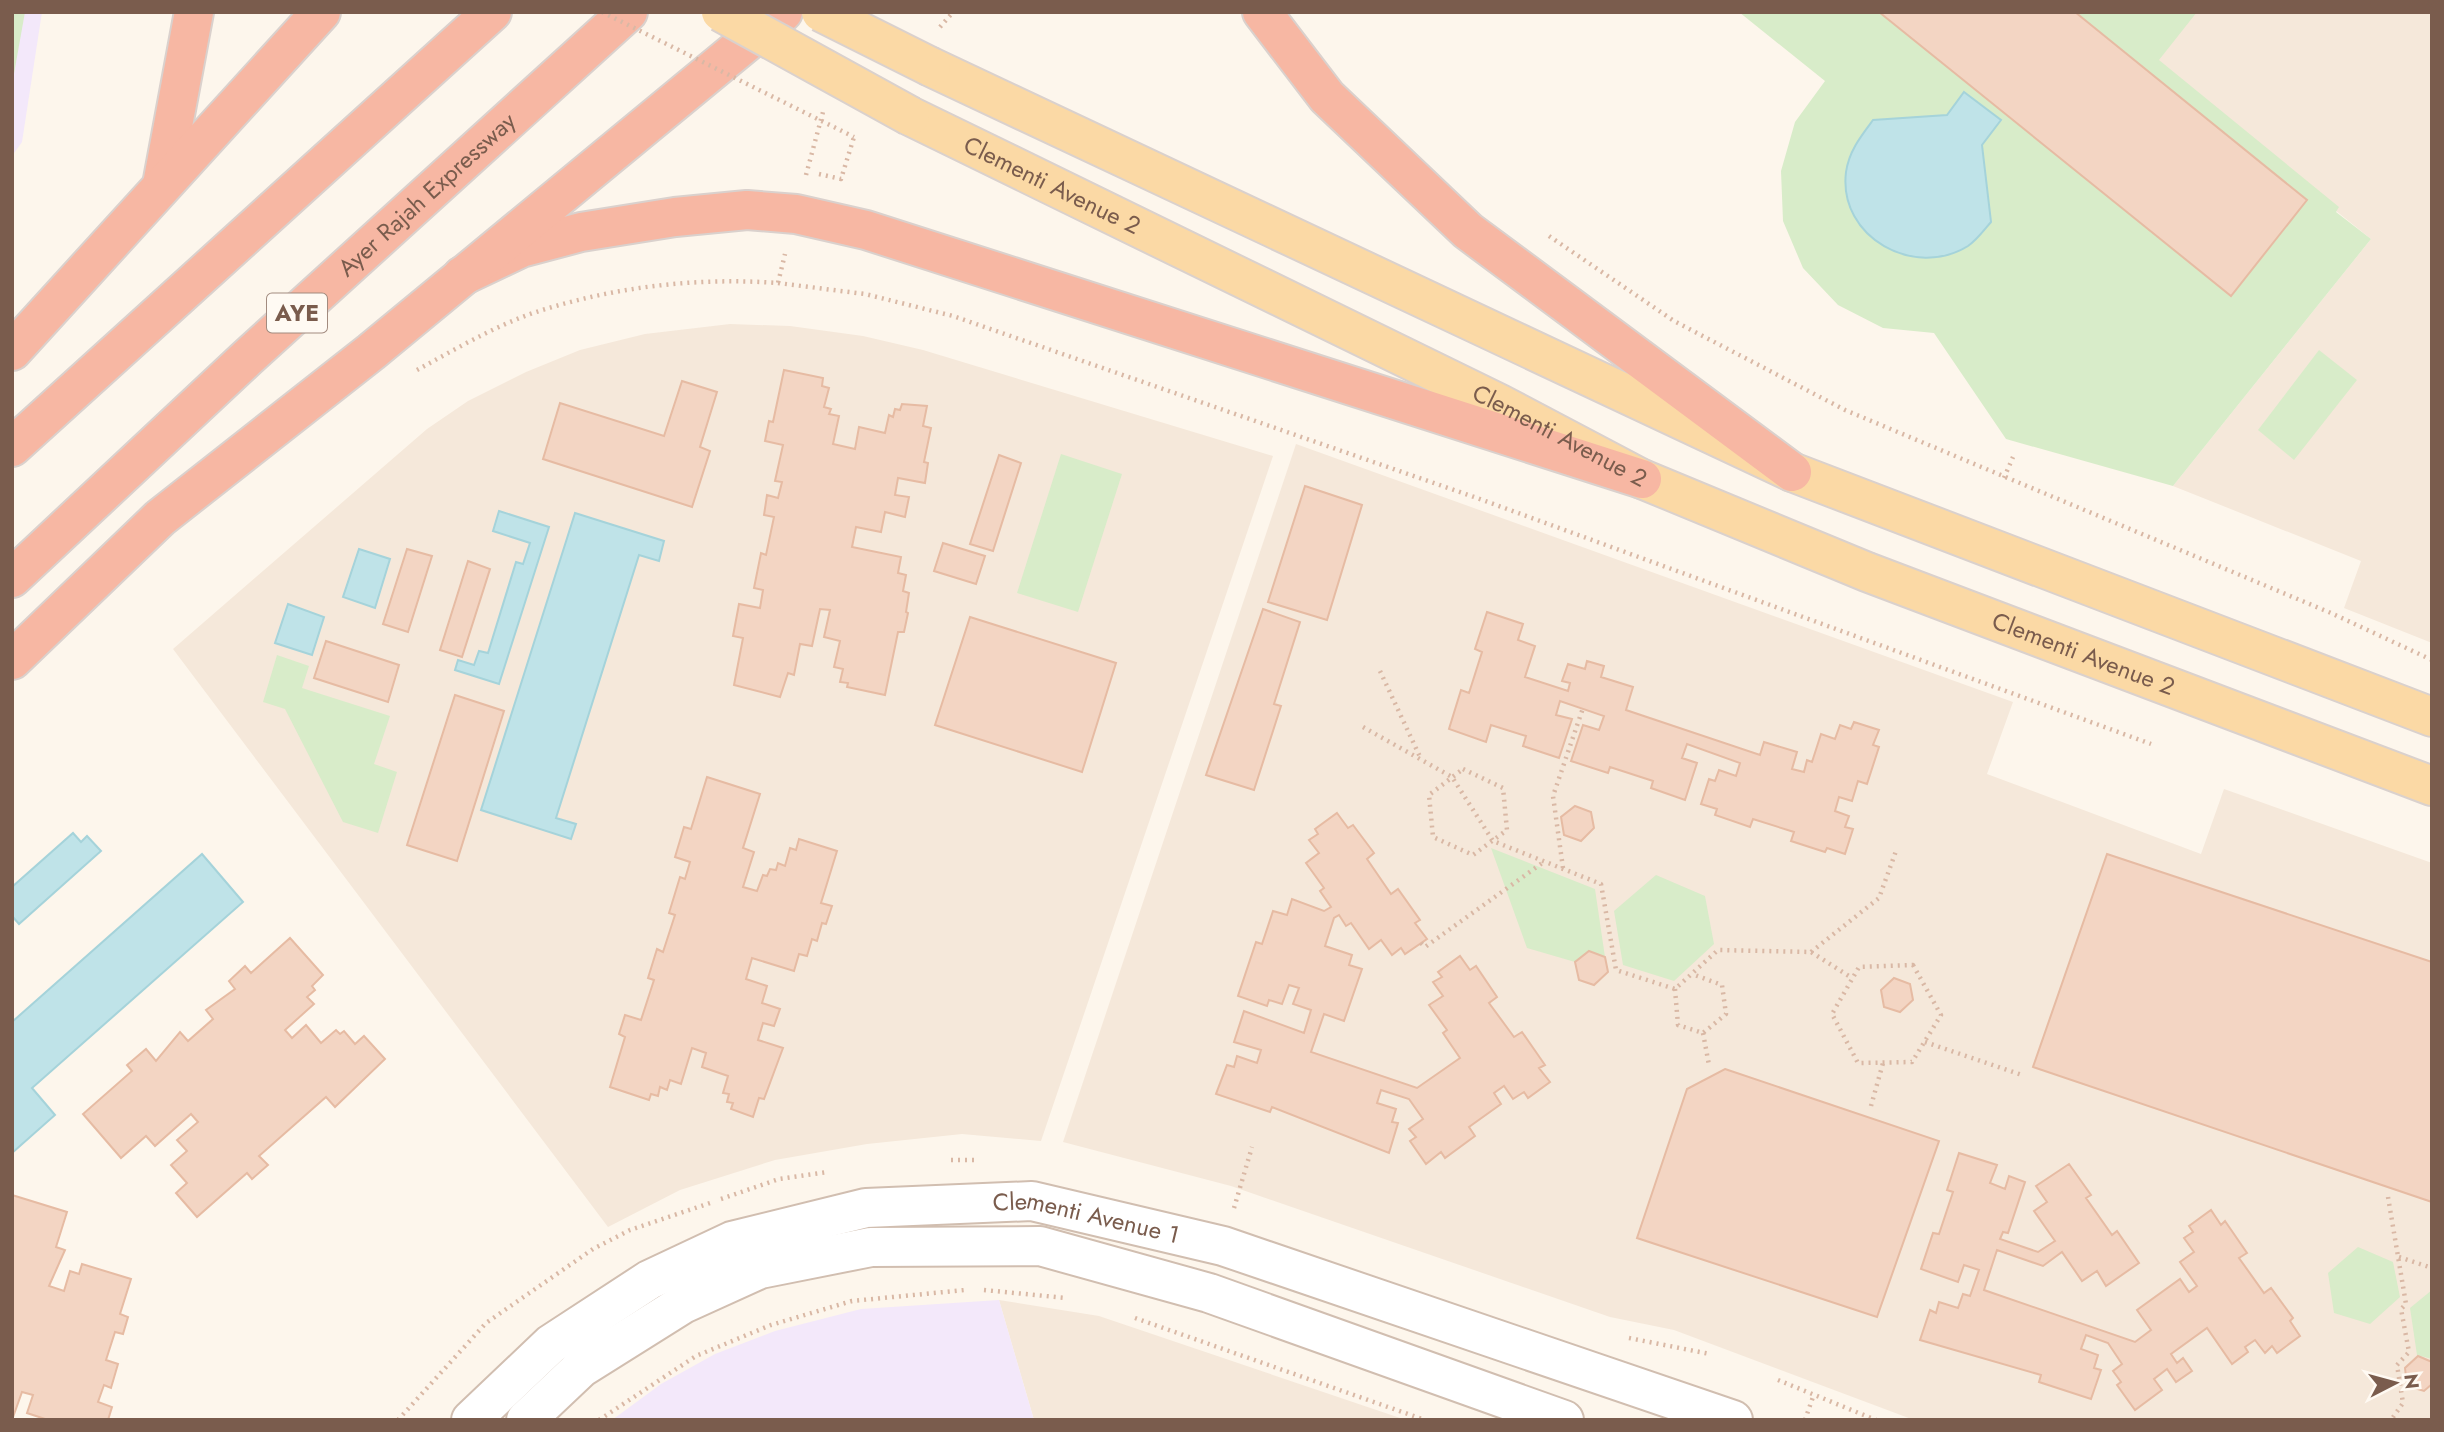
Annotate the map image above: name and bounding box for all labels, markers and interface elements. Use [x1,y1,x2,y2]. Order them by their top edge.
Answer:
street label: Ayer Rajah Expressway [330,104,524,284]
street label: Clementi Avenue 2 [958,127,1147,243]
road number: AYE [267,294,327,332]
street label: Clementi Avenue 2 [1466,375,1653,496]
street label: Clementi Avenue 2 [1987,603,2180,704]
street label: Clementi Avenue 1 [992,1182,1183,1252]
north arrow [2360,1348,2430,1418]
text: N [2397,1372,2426,1390]

